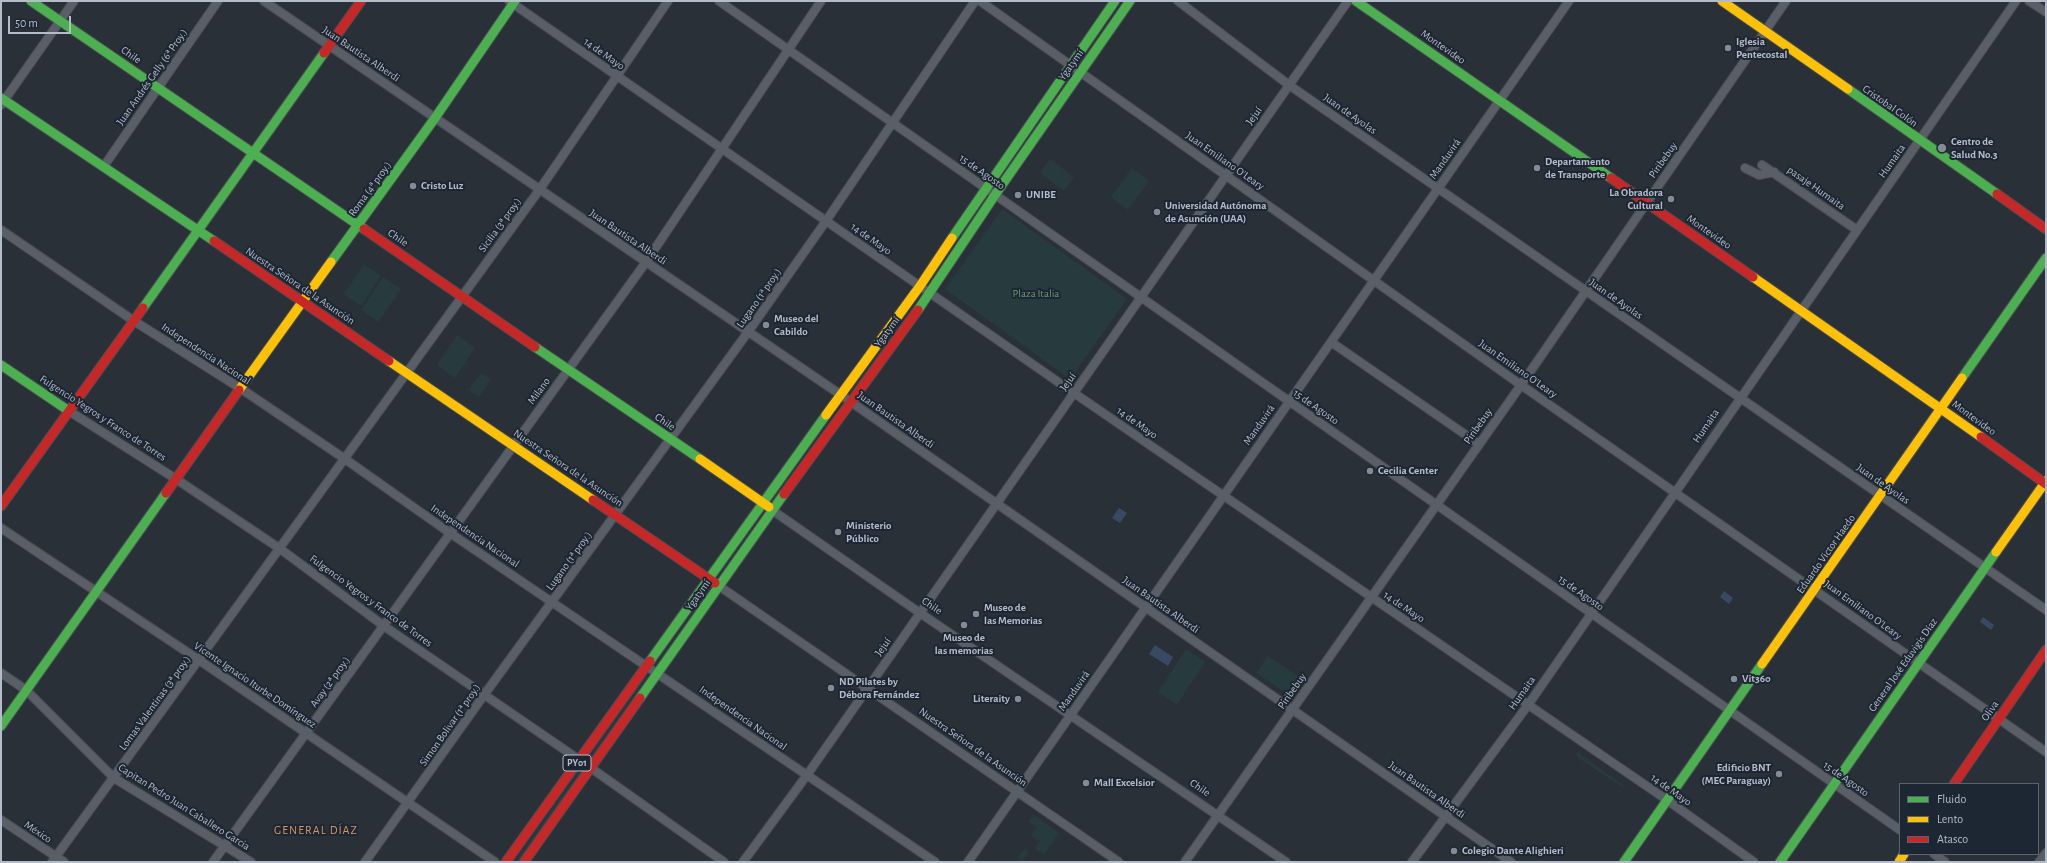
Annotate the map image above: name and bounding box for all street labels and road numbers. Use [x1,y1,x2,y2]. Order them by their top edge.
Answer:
street label: Juan Bautista Alberdi [320,23,402,85]
street label: Juan Andrés Gelly (6ª Proy.) [114,26,190,128]
street label: Montevideo [1418,27,1468,67]
street label: 14 de Mayo [581,35,627,73]
street label: Chile [118,43,144,67]
street label: Ygatymí [1056,47,1086,83]
street label: Cristobal Colón [1860,82,1920,130]
street label: Juan de Ayolas [1321,91,1379,137]
street label: Jejuí [1243,104,1265,128]
street label: Juan Emiliano O'Leary [1183,129,1267,193]
street label: Manduvirá [1426,136,1464,182]
street label: Piribebuy [1646,139,1680,181]
street label: Humaita [1876,142,1908,180]
street label: 15 de Agosto [957,151,1007,193]
street label: Roma (4ª proy.) [346,159,394,219]
street label: pasaje Humaita [1784,163,1848,213]
street label: Sicilia (3ª proy.) [476,195,524,255]
street label: Juan Bautista Alberdi [587,206,669,268]
street label: Montevideo [1684,212,1734,252]
street label: 14 de Mayo [848,220,894,258]
street label: Chile [385,226,411,250]
street label: Nuestra Señora de la Asunción [243,244,357,328]
street label: Lugano (1ª proy.) [734,266,784,330]
street label: Juan de Ayolas [1587,276,1645,322]
street label: Ygatymí [871,314,903,350]
street label: Independencia Nacional [159,320,253,388]
street label: Juan Emiliano O'Leary [1476,337,1560,401]
street label: Jejuí [1057,370,1079,394]
street label: Fulgencio Yegros y Franco de Torres [37,372,169,464]
street label: Milano [525,375,553,407]
street label: 15 de Agosto [1291,386,1341,428]
street label: Juan Bautista Alberdi [855,389,937,451]
street label: Montevideo [1949,398,1999,438]
street label: Manduvirá [1240,402,1278,448]
street label: 14 de Mayo [1114,404,1160,442]
street label: Piribebuy [1461,405,1495,447]
street label: Humaita [1690,407,1722,445]
street label: Chile [652,410,678,434]
street label: Nuestra Señora de la Asunción [511,426,625,510]
street label: Juan de Ayolas [1854,461,1912,507]
street label: Independencia Nacional [428,501,522,571]
street label: Eduardo Victor Haedo [1794,512,1858,596]
street label: Lugano (1ª proy.) [543,529,595,593]
street label: Fulgencio Yegros y Franco de Torres [307,552,435,650]
street label: 15 de Agosto [1556,572,1606,614]
street label: Juan Bautista Alberdi [1120,574,1202,636]
street label: Ygatymí [683,577,713,613]
street label: Juan Emiliano O'Leary [1822,577,1904,643]
street label: 14 de Mayo [1381,588,1427,626]
street label: Chile [919,594,945,618]
street label: General José Eduvigis Díaz [1866,616,1940,714]
street label: Jejuí [872,635,894,659]
street label: Vicente Ignacio Iturbe Domínguez [191,639,319,731]
street label: Lomas Valentinas (3ª proy.) [116,653,194,753]
street label: Avay (2ª proy.) [307,654,353,710]
street label: Manduvirá [1055,668,1093,714]
street label: Piribebuy [1275,670,1309,712]
street label: Humaita [1506,674,1538,712]
street label: Simon Bolivar (1ª proy.) [417,681,483,769]
street label: Independencia Nacional [697,683,789,753]
street label: Oliva [1978,698,2002,724]
street label: Nuestra Señora de la Asunción [916,705,1030,789]
road number: PY01 [563,755,591,771]
street label: 15 de Agosto [1821,758,1871,800]
street label: Juan Bautista Alberdi [1386,759,1468,821]
street label: Capitan Pedro Juan Caballero Garcia [116,761,252,853]
street label: 14 de Mayo [1648,771,1694,809]
street label: Chile [1187,776,1213,800]
street label: México [22,818,54,846]

